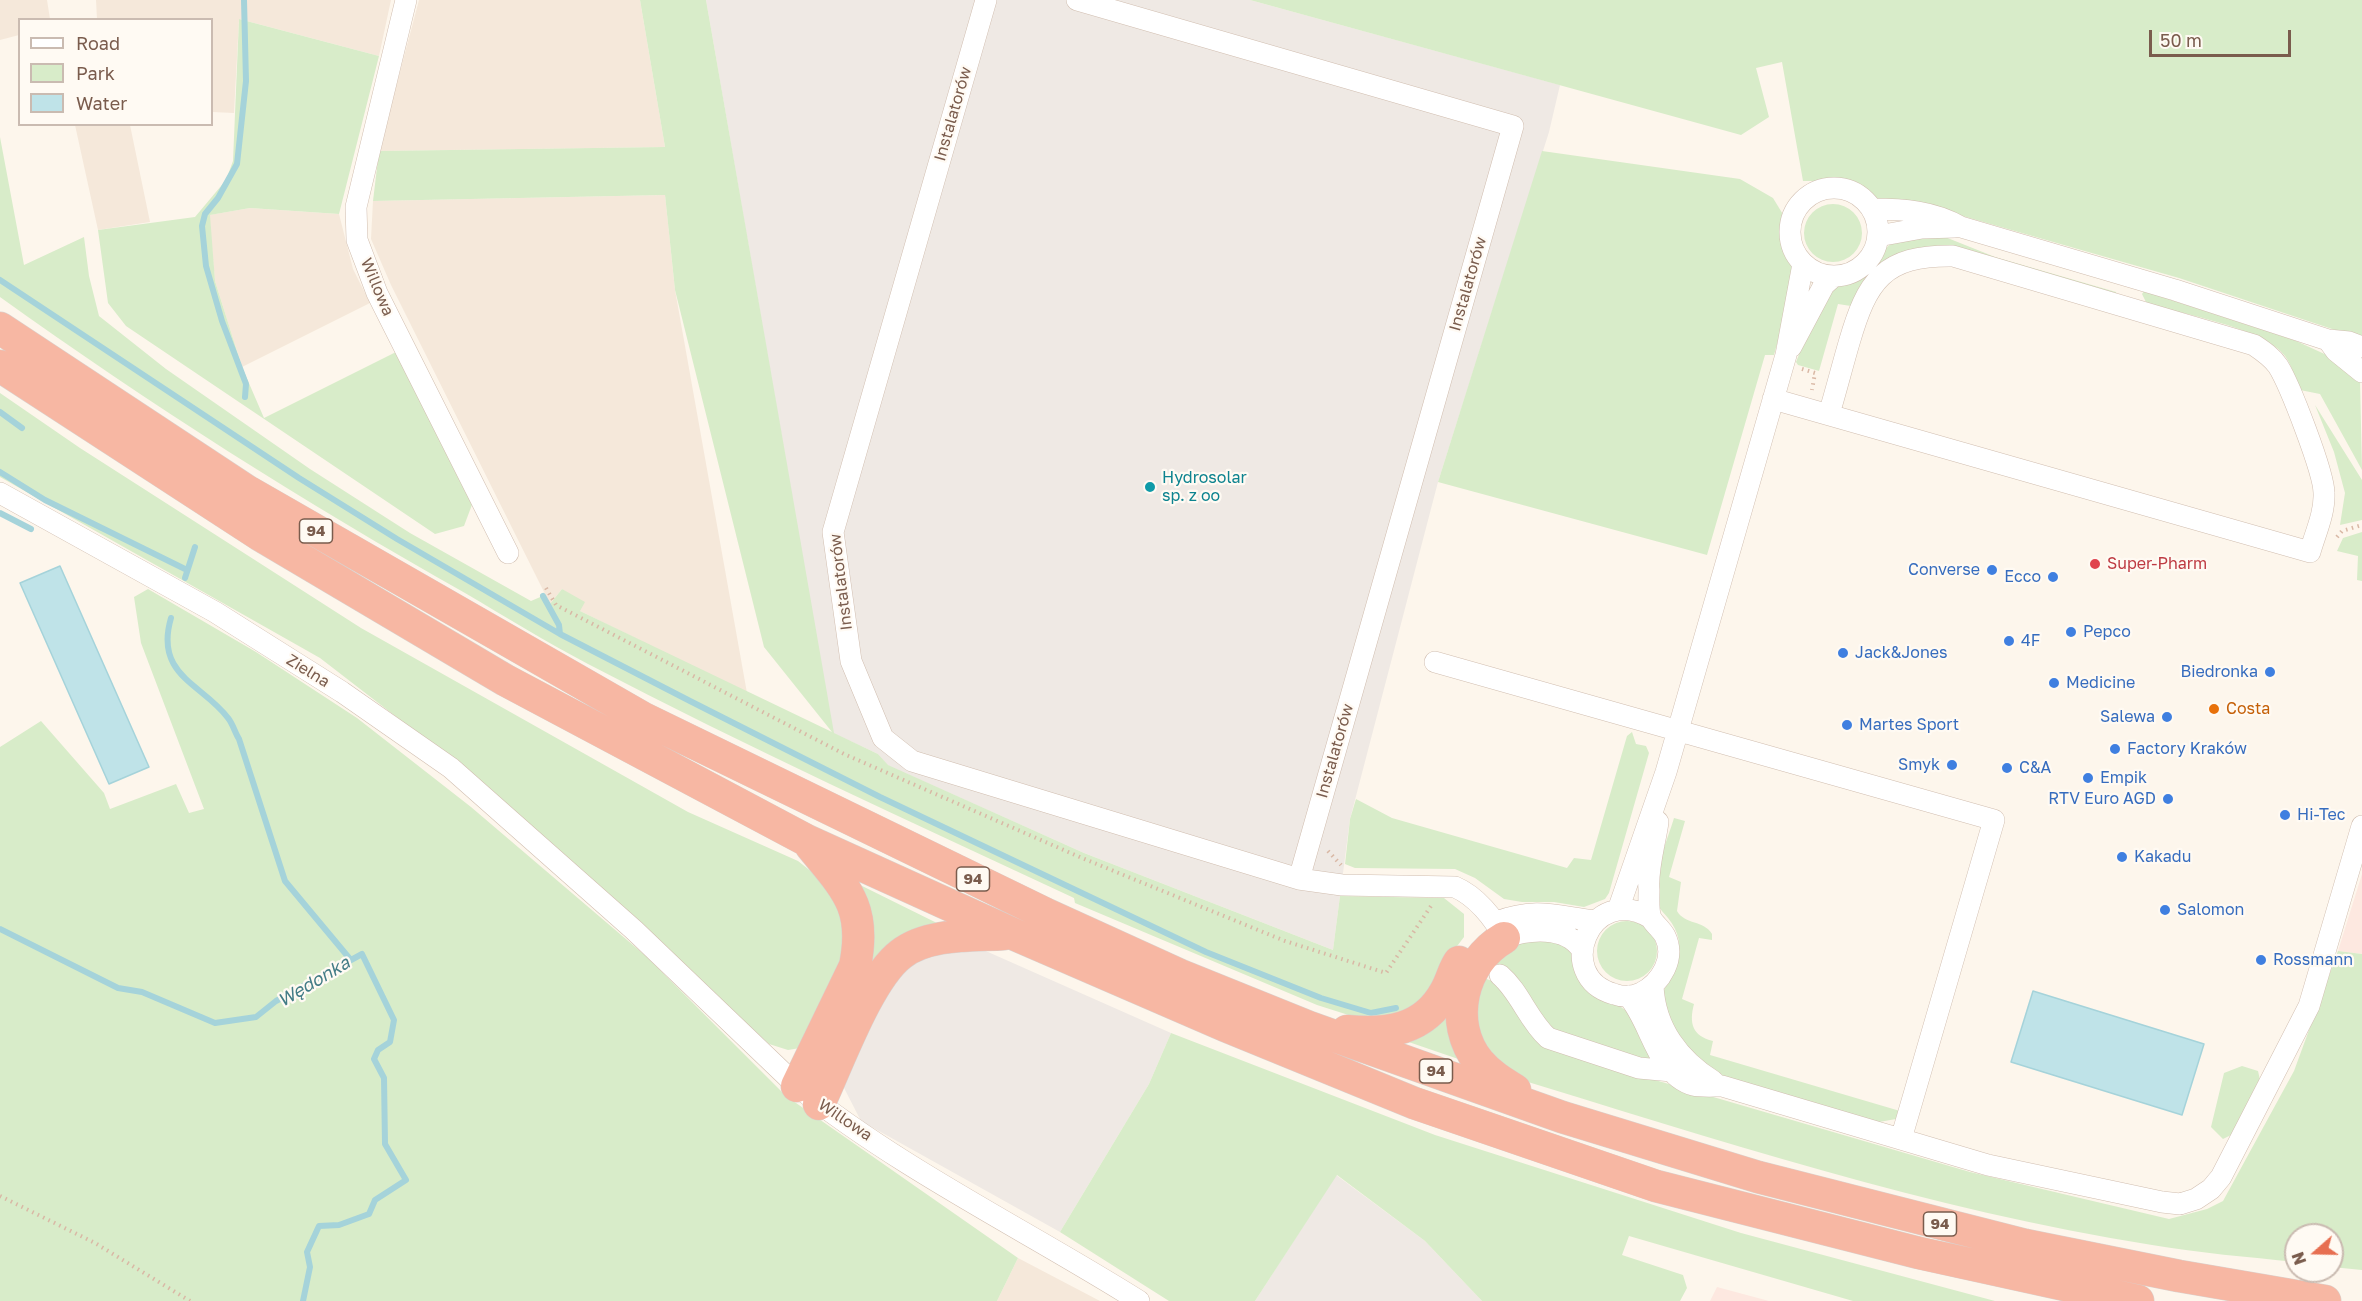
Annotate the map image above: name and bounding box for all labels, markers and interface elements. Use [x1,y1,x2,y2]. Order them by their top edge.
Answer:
legend [18,18,213,126]
scale bar [2152,18,2294,56]
text: 50 m [2160,29,2202,51]
text: Road [76,32,120,54]
text: Park [76,62,115,84]
street label: Instalatorów [930,65,976,163]
text: Water [76,92,127,114]
street label: Instalatorów [1445,235,1491,333]
street label: Willowa [356,255,398,319]
place label: Hydrosolar sp. z oo [1162,468,1247,506]
marker: Hydrosolar sp. z oo [1143,480,1157,494]
road number: 94 [300,519,332,543]
street label: Instalatorów [826,533,856,631]
place label: Super-Pharm [2107,554,2207,574]
marker: Super-Pharm [2088,557,2102,571]
place label: Converse [1908,560,1980,580]
marker: Converse [1985,563,1999,577]
place label: Ecco [2004,567,2041,587]
marker: Ecco [2046,570,2060,584]
place label: Pepco [2083,622,2131,642]
marker: Pepco [2064,625,2078,639]
place label: 4F [2021,631,2040,651]
marker: 4F [2002,634,2016,648]
place label: Jack&Jones [1855,643,1947,663]
marker: Jack&Jones [1836,646,1850,660]
street label: Zielna [283,650,333,692]
place label: Biedronka [2180,662,2258,682]
marker: Biedronka [2263,665,2277,679]
place label: Medicine [2066,673,2135,693]
marker: Medicine [2047,676,2061,690]
place label: Costa [2226,699,2270,719]
street label: Instalatorów [1312,702,1358,800]
marker: Costa [2207,702,2221,716]
place label: Salewa [2100,707,2155,727]
marker: Salewa [2160,710,2174,724]
place label: Martes Sport [1859,715,1959,735]
marker: Martes Sport [1840,718,1854,732]
place label: Factory Kraków [2127,739,2247,759]
marker: Factory Kraków [2108,742,2122,756]
place label: Smyk [1898,755,1940,775]
marker: Smyk [1945,758,1959,772]
place label: C&A [2019,758,2051,778]
marker: C&A [2000,761,2014,775]
place label: Empik [2100,768,2147,788]
marker: Empik [2081,771,2095,785]
place label: RTV Euro AGD [2048,789,2156,809]
marker: RTV Euro AGD [2161,792,2175,806]
place label: Hi-Tec [2297,805,2346,825]
marker: Hi-Tec [2278,808,2292,822]
place label: Kakadu [2134,847,2191,867]
marker: Kakadu [2115,850,2129,864]
road number: 94 [956,867,990,891]
place label: Salomon [2177,900,2244,920]
marker: Salomon [2158,903,2172,917]
place label: Rossmann [2273,950,2353,970]
water label: Wędonka [274,952,354,1012]
marker: Rossmann [2254,953,2268,967]
road number: 94 [1420,1059,1452,1083]
street label: Willowa [814,1095,876,1145]
road number: 94 [1924,1212,1956,1236]
north arrow [2284,1223,2344,1283]
text: N [2287,1249,2310,1268]

